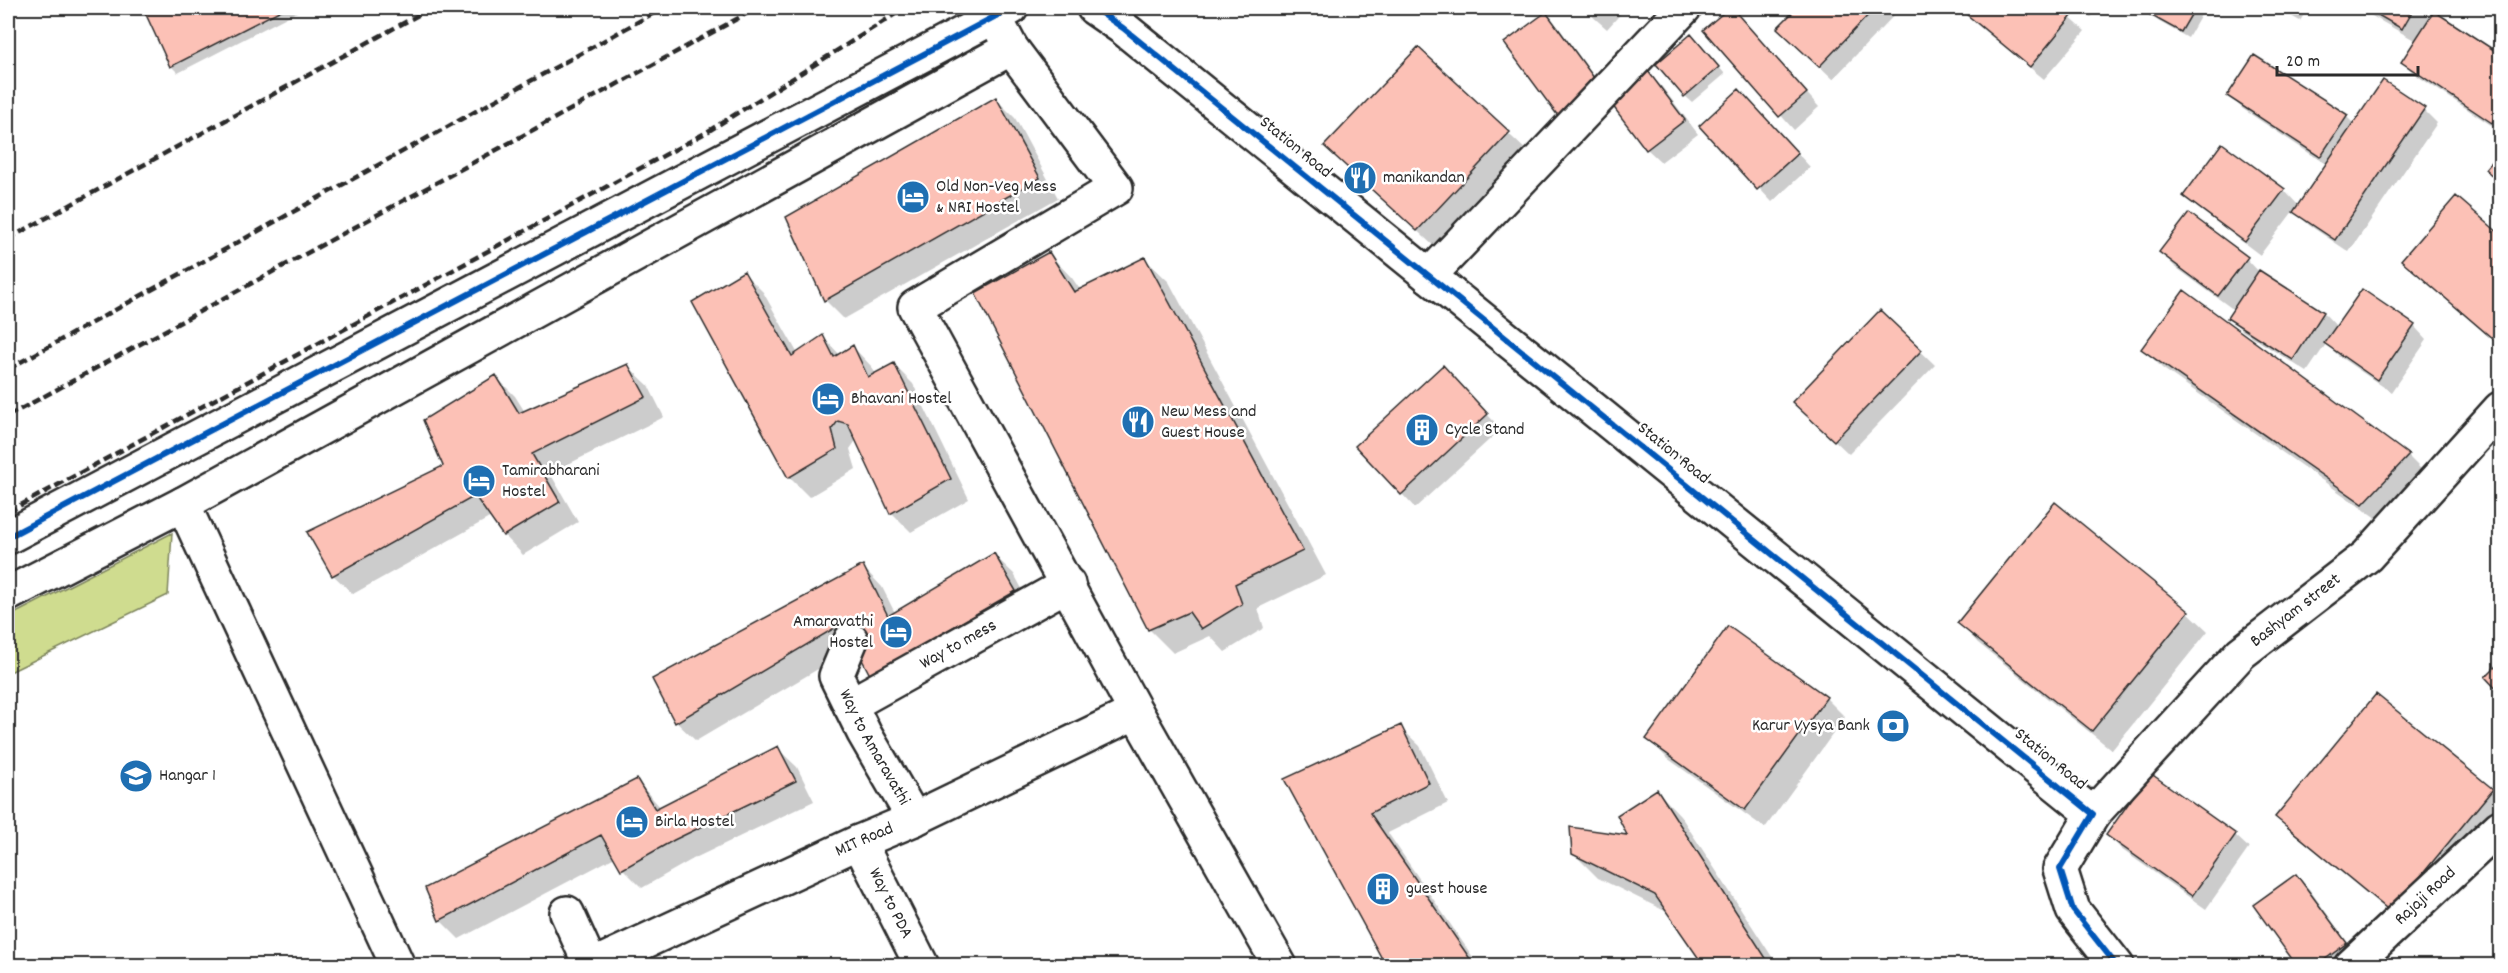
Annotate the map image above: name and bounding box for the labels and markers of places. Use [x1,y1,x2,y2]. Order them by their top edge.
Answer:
restaurant icon: manikandan [1342,160,1378,196]
place label: manikandan [1383,166,1465,191]
place label: Old Non-Veg Mess & NRI Hostel [936,175,1057,221]
hotel icon: Old Non-Veg Mess & NRI Hostel [895,179,931,215]
hotel icon: Bhavani Hostel [810,381,846,417]
place label: Bhavani Hostel [851,387,952,412]
place label: New Mess and Guest House [1161,400,1256,446]
restaurant icon: New Mess and Guest House [1120,404,1156,440]
building icon: Cycle Stand [1404,412,1440,448]
place label: Cycle Stand [1445,418,1525,443]
place label: Tamirabharani Hostel [502,459,600,505]
hotel icon: Tamirabharani Hostel [461,463,497,499]
place label: Amaravathi Hostel [793,610,874,656]
hotel icon: Amaravathi Hostel [878,614,914,650]
bank icon: Karur Vysya Bank [1875,708,1911,744]
place label: Karur Vysya Bank [1752,714,1870,739]
school or university icon: Hangar 1 [118,758,154,794]
place label: Hangar 1 [159,764,216,789]
hotel icon: Birla Hostel [614,804,650,840]
place label: Birla Hostel [655,810,735,835]
building icon: guest house [1365,871,1401,907]
place label: guest house [1406,877,1487,902]

